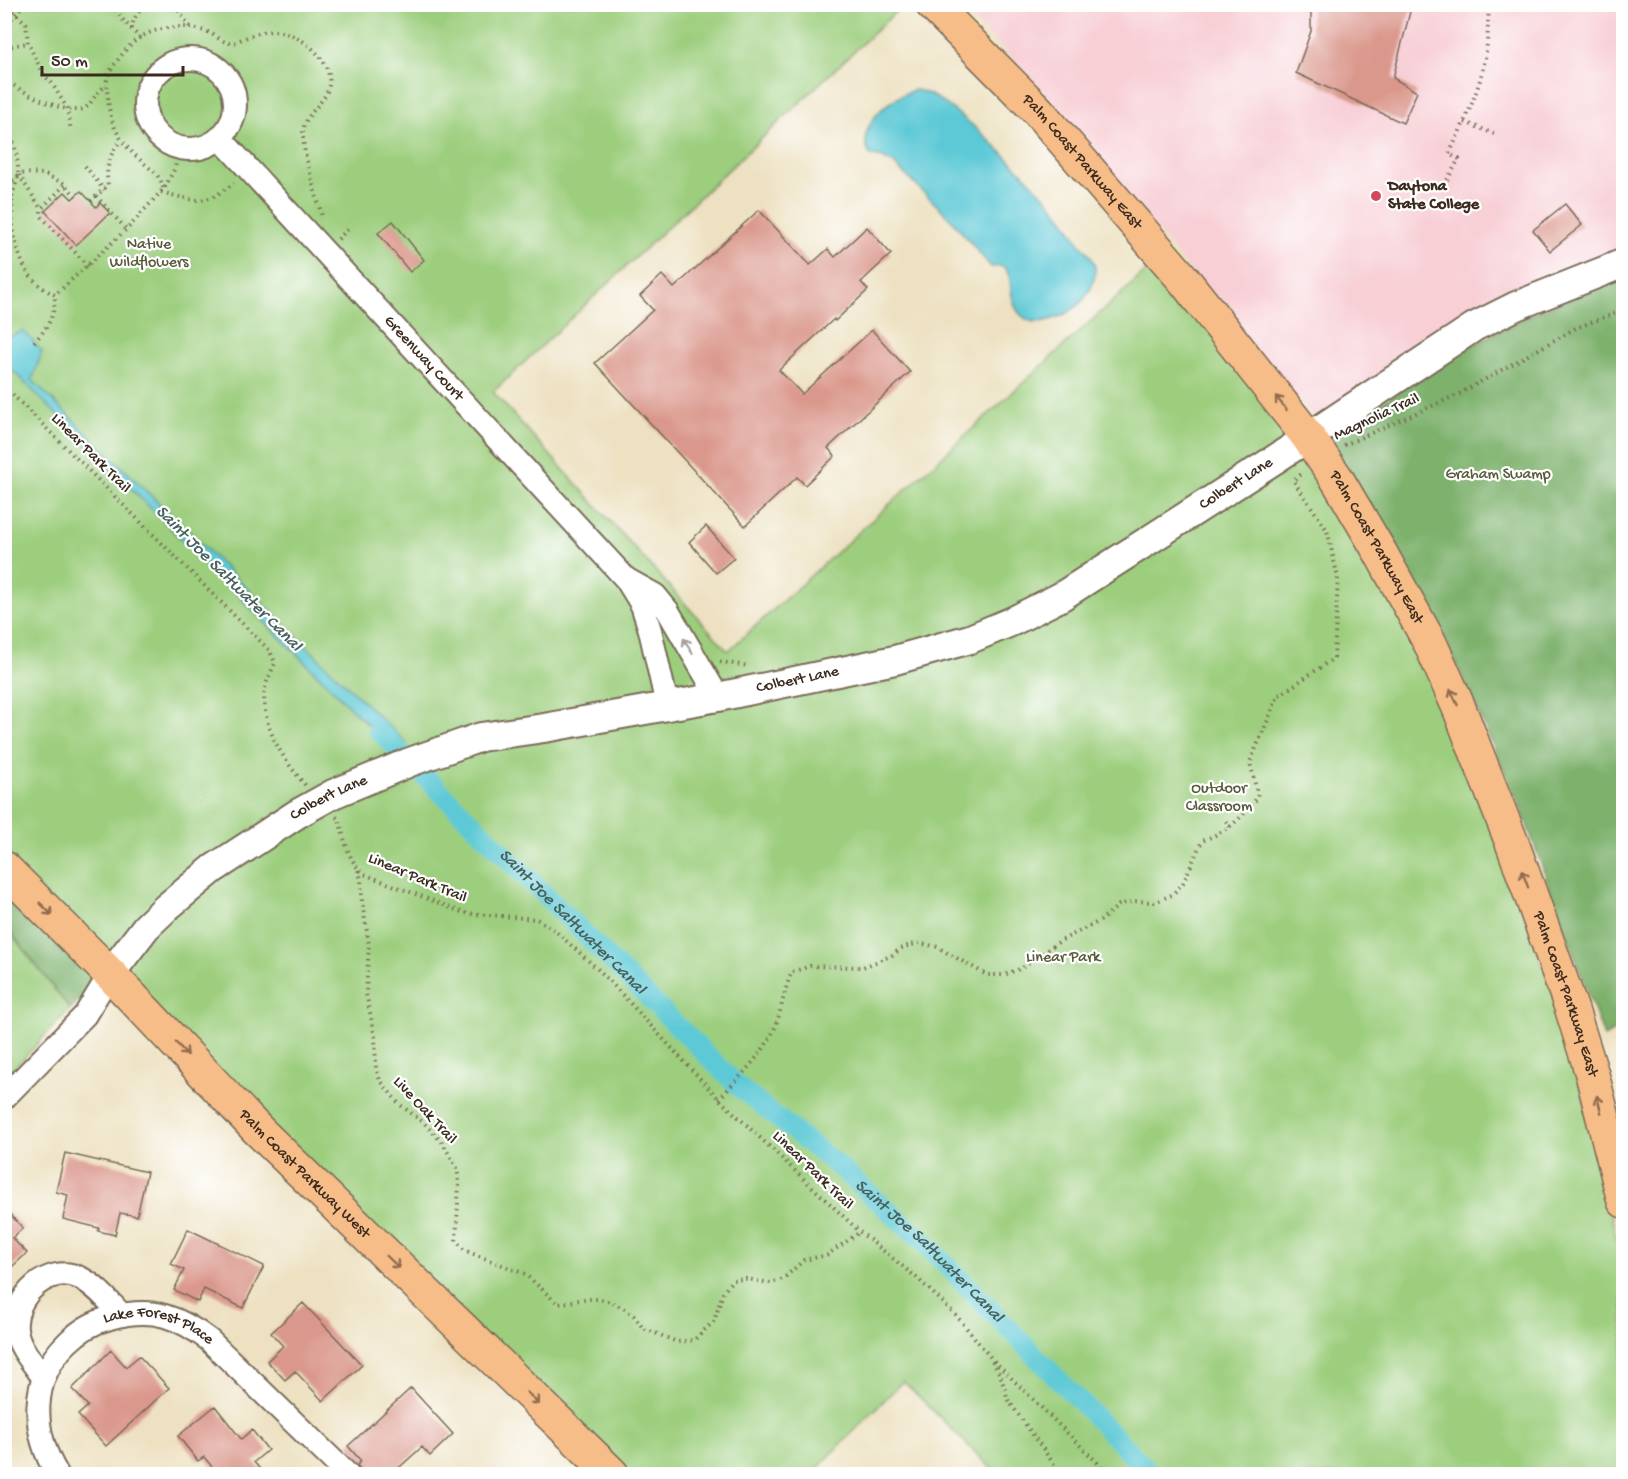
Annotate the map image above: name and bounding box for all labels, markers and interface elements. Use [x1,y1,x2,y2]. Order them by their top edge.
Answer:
scale bar [42,39,183,77]
text: 50 m [51,52,88,73]
street label: Palm Coast Parkway East [1017,90,1147,235]
place label: Daytona State College [1386,178,1480,215]
marker: Daytona State College [1369,189,1383,203]
park label: Native Wildflowers [110,236,190,273]
street label: Greenway Court [379,312,468,407]
street label: Magnolia Trail [1331,390,1423,446]
one-way arrow [1275,396,1288,412]
street label: Linear Park Trail [46,410,134,498]
street label: Colbert Lane [1196,453,1277,515]
street label: Palm Coast Parkway East [1324,466,1428,629]
park label: Graham Swamp [1445,466,1551,485]
water label: Saint Joe Saltwater Canal [151,502,306,657]
one-way arrow [682,638,695,655]
street label: Colbert Lane [755,662,841,698]
one-way arrow [1448,689,1459,707]
street label: Colbert Lane [287,771,371,825]
park label: Outdoor Classroom [1186,780,1253,817]
water label: Saint Joe Saltwater Canal [494,845,651,1000]
street label: Linear Park Trail [365,850,469,908]
one-way arrow [1519,870,1530,889]
one-way arrow [38,902,53,917]
street label: Palm Coast Parkway East [1528,908,1602,1080]
park label: Linear Park [1026,949,1102,968]
one-way arrow [174,1042,189,1057]
street label: Live Oak Trail [388,1073,460,1149]
one-way arrow [1593,1095,1605,1114]
street label: Palm Coast Parkway West [234,1105,375,1244]
street label: Linear Park Trail [767,1128,857,1214]
water label: Saint Joe Saltwater Canal [850,1175,1008,1328]
one-way arrow [386,1254,401,1269]
street label: Lake Forest Place [101,1304,218,1350]
one-way arrow [525,1390,540,1405]

